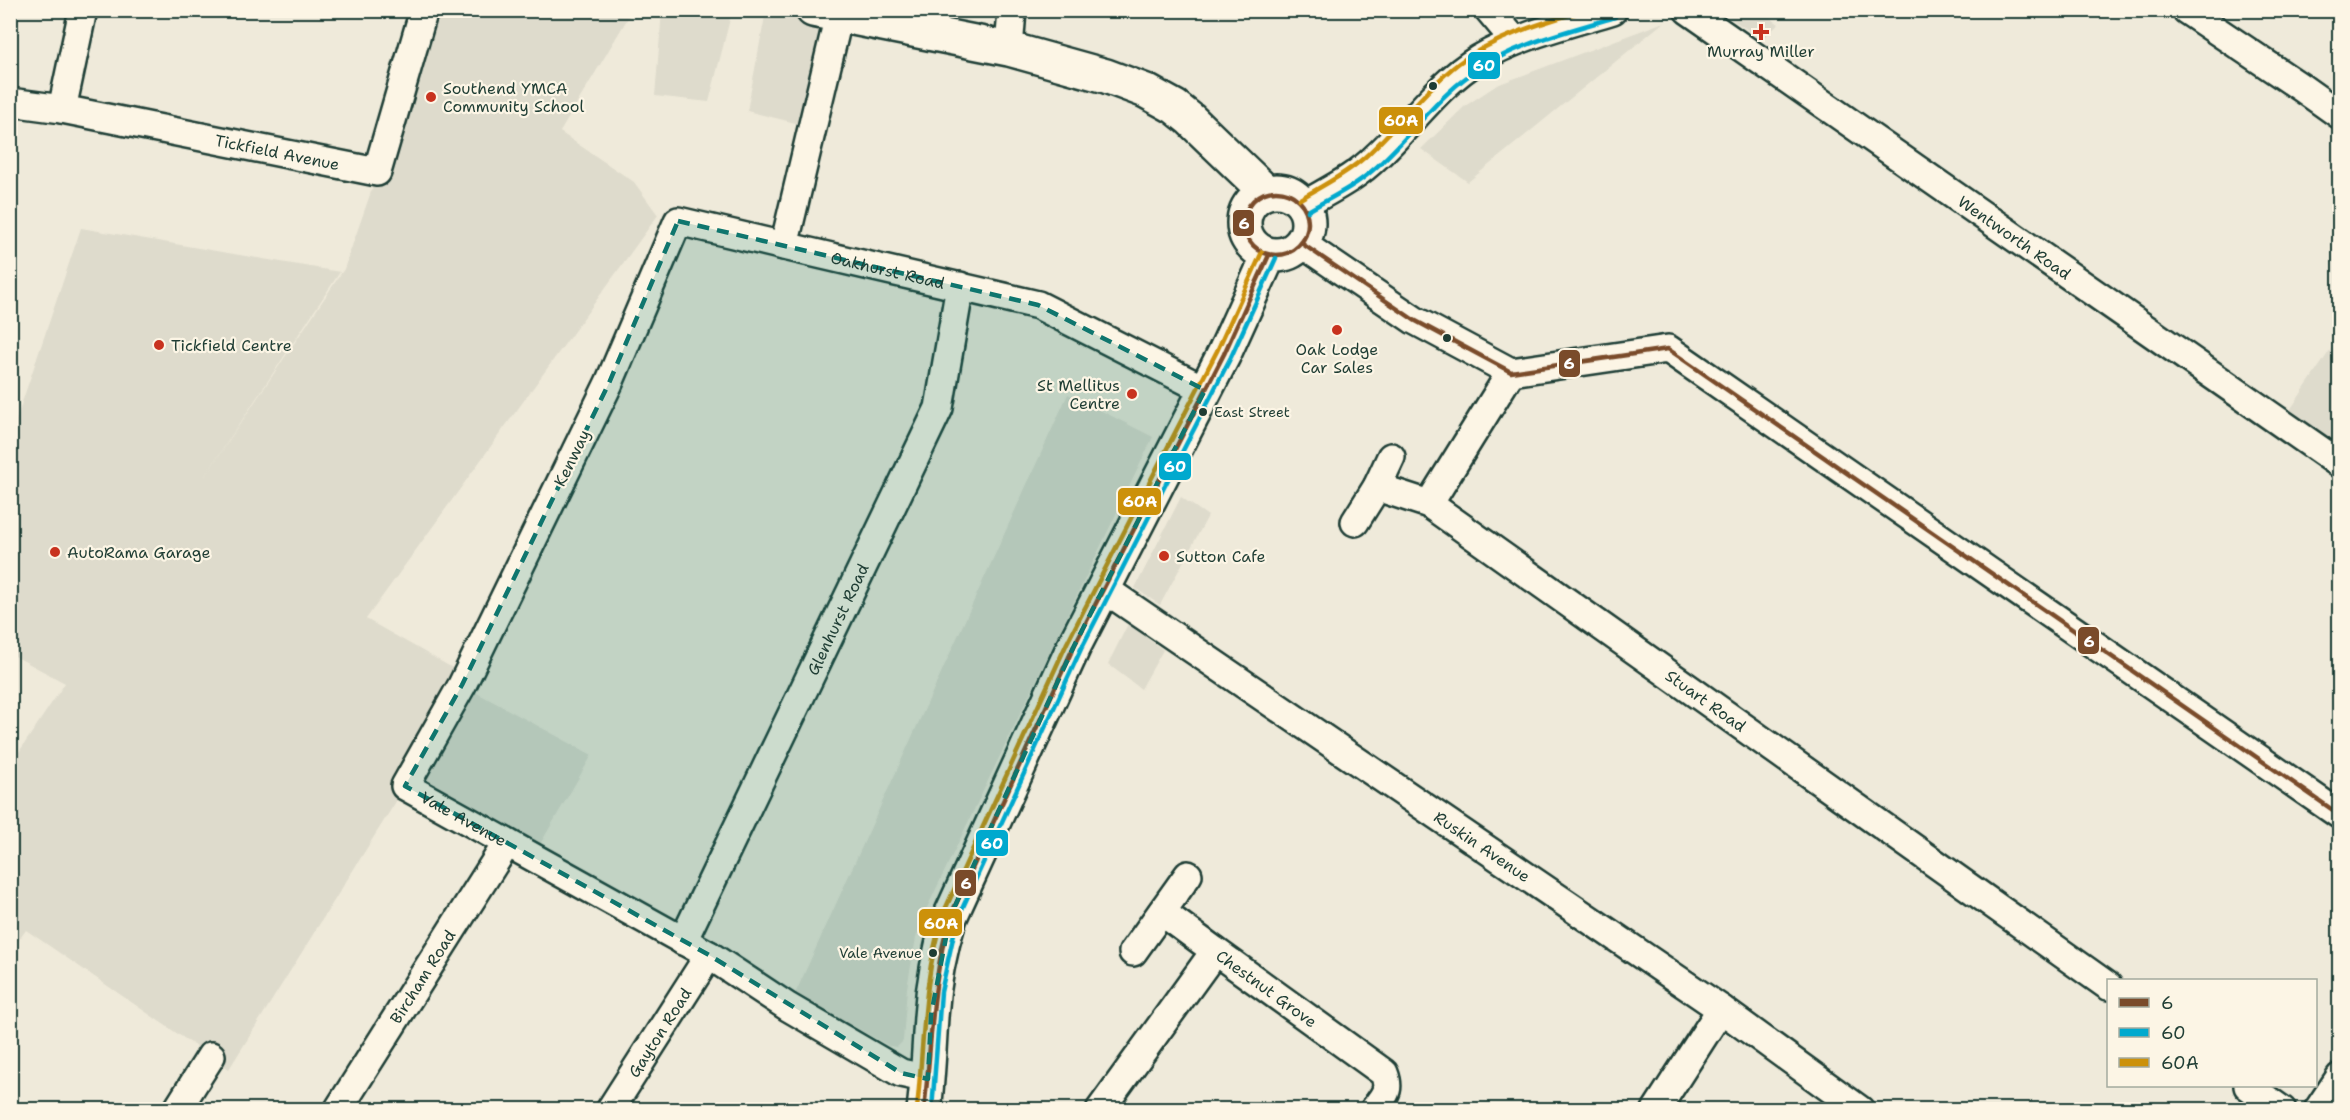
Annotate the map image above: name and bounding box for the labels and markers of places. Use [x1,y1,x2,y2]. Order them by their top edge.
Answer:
marker: Murray Miller [1754,25,1768,39]
place label: Murray Miller [1707,41,1815,62]
place label: Southend YMCA Community School [443,78,585,117]
unlabelled marker [1427,80,1439,92]
marker: Southend YMCA Community School [424,90,438,104]
marker: Oak Lodge Car Sales [1330,323,1344,337]
unlabelled marker [1441,332,1453,344]
place label: Tickfield Centre [171,335,292,356]
marker: Tickfield Centre [152,338,166,352]
place label: Oak Lodge Car Sales [1296,339,1378,378]
place label: St Mellitus Centre [1037,375,1120,414]
marker: St Mellitus Centre [1125,387,1139,401]
place label: East Street [1214,403,1290,421]
marker: East Street [1197,406,1209,418]
place label: AutoRama Garage [67,542,210,563]
marker: AutoRama Garage [48,545,62,559]
place label: Sutton Cafe [1176,546,1265,567]
marker: Sutton Cafe [1157,549,1171,563]
place label: Vale Avenue [839,944,922,962]
marker: Vale Avenue [927,947,939,959]

